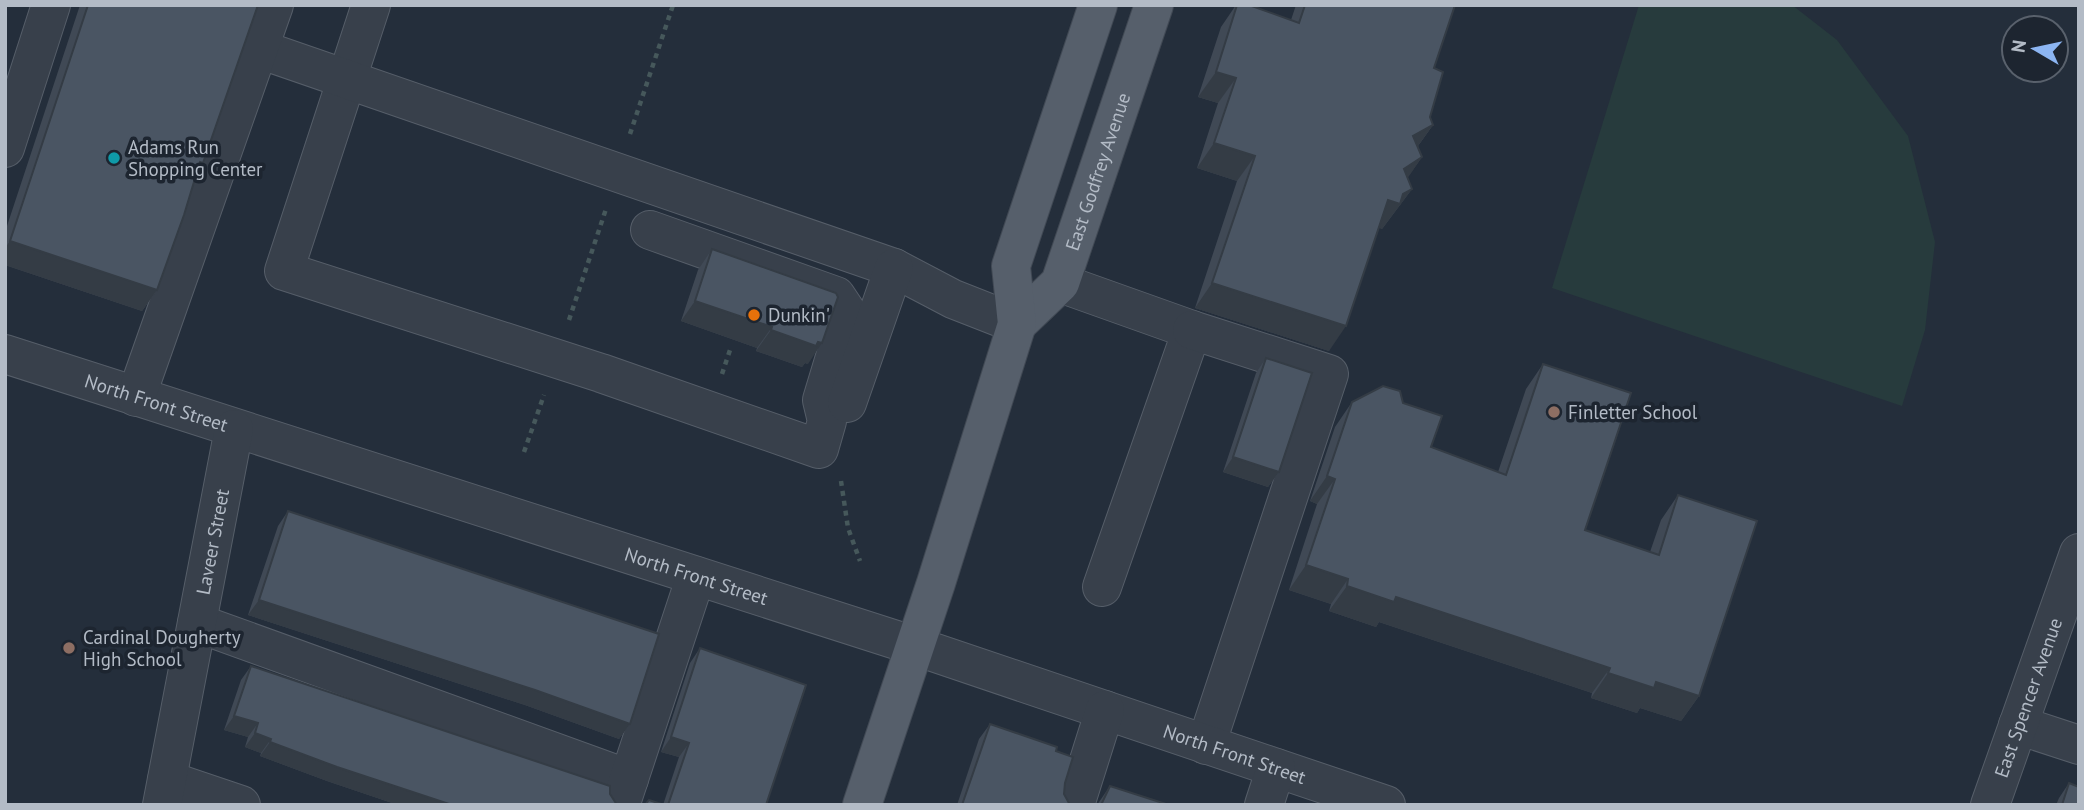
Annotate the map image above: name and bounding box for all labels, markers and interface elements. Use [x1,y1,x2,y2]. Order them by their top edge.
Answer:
north arrow [2000,14,2070,84]
text: N [2005,38,2031,54]
street label: East Godfrey Avenue [1060,90,1135,254]
place label: Adams Run Shopping Center [128,135,263,181]
marker: Adams Run Shopping Center [106,150,122,166]
place label: Dunkin' [768,303,830,327]
marker: Dunkin' [746,307,762,323]
street label: North Front Street [82,368,231,437]
place label: Finletter School [1568,400,1698,424]
marker: Finletter School [1546,404,1562,420]
street label: Laveer Street [191,486,234,597]
street label: North Front Street [622,542,771,610]
street label: East Spencer Avenue [1989,614,2067,781]
place label: Cardinal Dougherty High School [83,625,241,671]
marker: Cardinal Dougherty High School [61,640,77,656]
street label: North Front Street [1160,719,1310,789]

